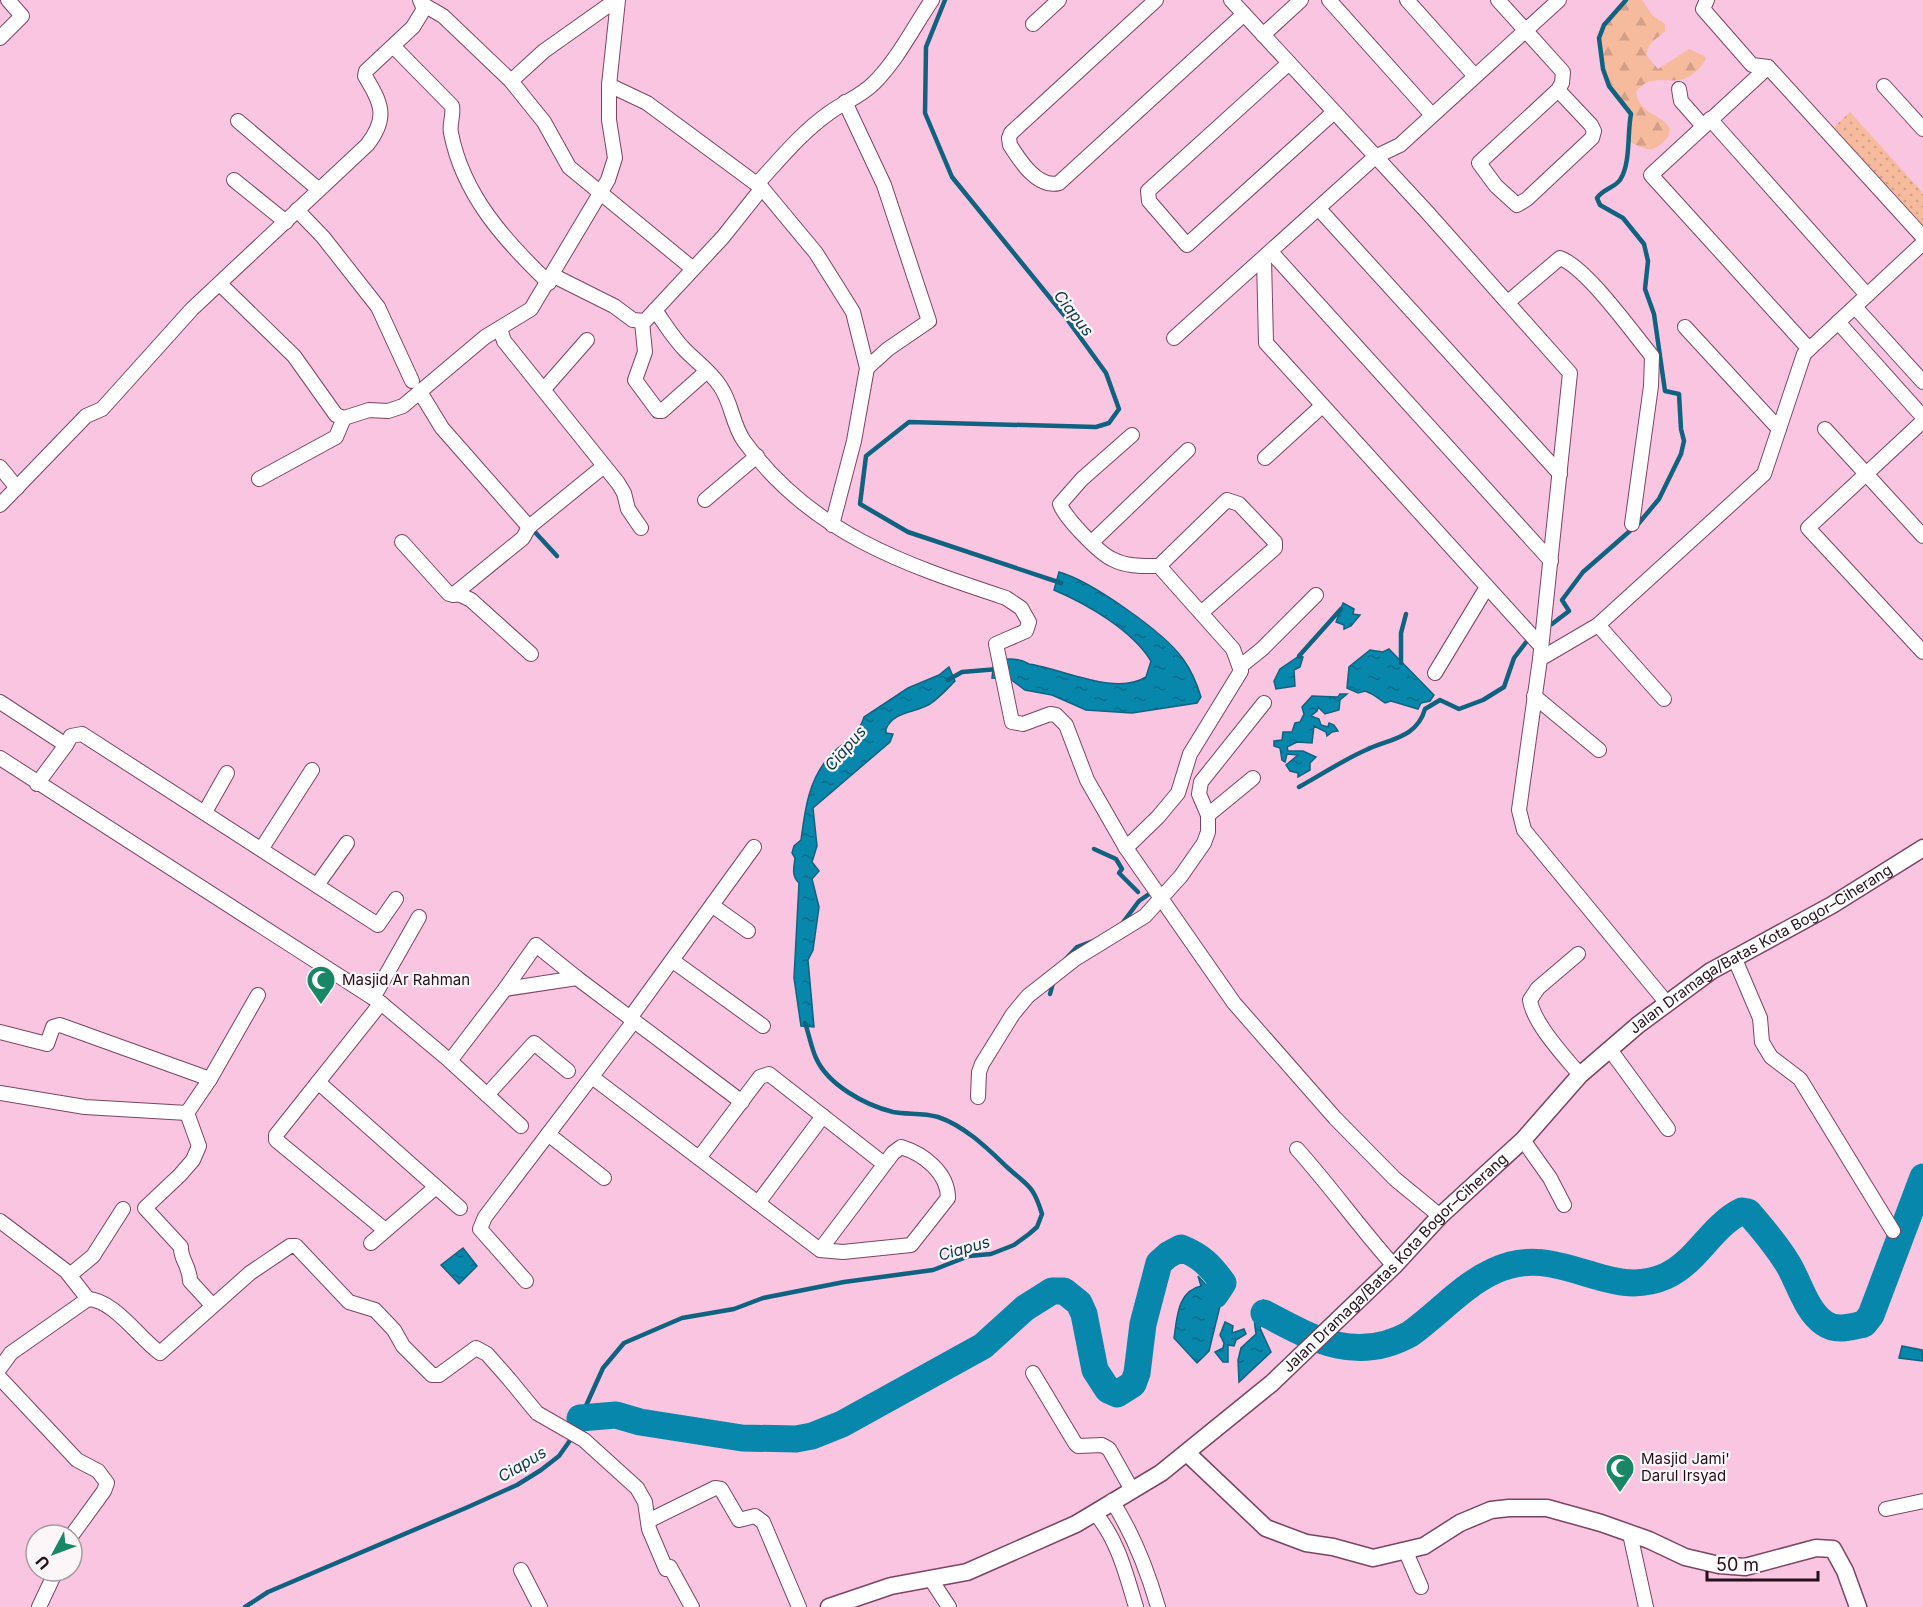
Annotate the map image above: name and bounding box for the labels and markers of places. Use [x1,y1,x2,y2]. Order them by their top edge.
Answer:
mosque icon: Masjid Ar Rahman [305,964,337,1006]
place label: Masjid Ar Rahman [342,970,470,989]
place label: Masjid Jami' Darul Irsyad [1641,1449,1730,1485]
mosque icon: Masjid Jami' Darul Irsyad [1604,1452,1636,1494]

